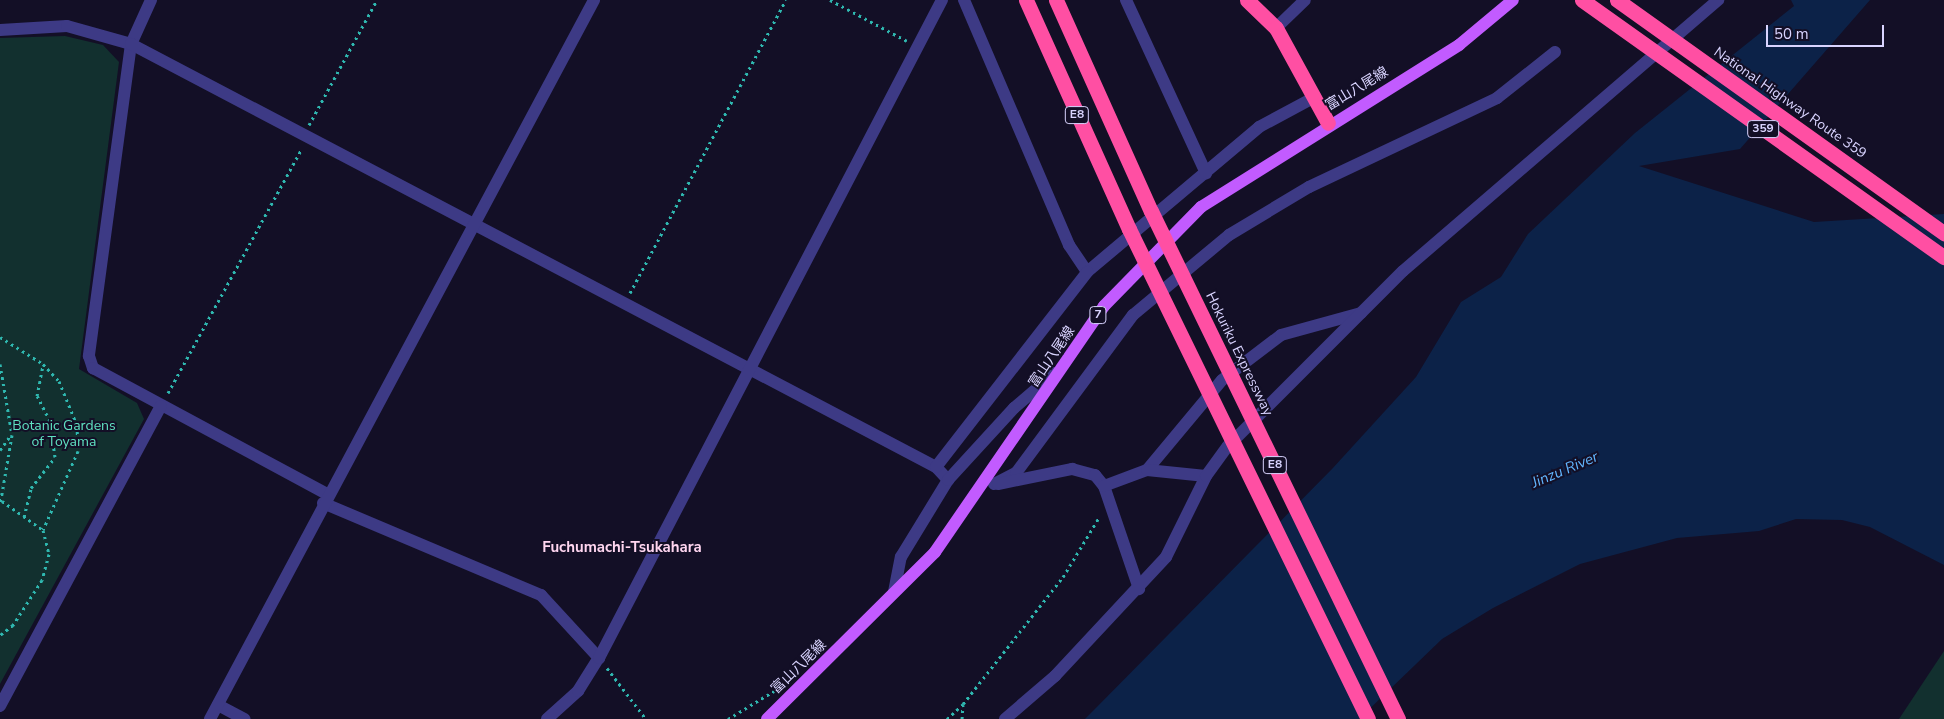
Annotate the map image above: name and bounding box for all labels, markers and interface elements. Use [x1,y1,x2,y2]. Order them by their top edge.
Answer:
scale bar [1769,15,1886,47]
text: 50 m [1774,24,1809,44]
street label: National Highway Route 359 [1710,44,1870,162]
street label: 富山八尾線 [1323,64,1391,114]
road number: E8 [1064,106,1090,124]
road number: 359 [1747,120,1779,138]
street label: Hokuriku Expressway [1202,289,1276,419]
road number: 7 [1089,306,1107,324]
street label: 富山八尾線 [1025,323,1079,391]
park label: Botanic Gardens of Toyama [12,418,116,451]
water label: Jinzu River [1529,448,1601,492]
road number: E8 [1262,456,1288,474]
district label: Fuchumachi-Tsukahara [542,539,702,557]
street label: 富山八尾線 [768,637,830,697]

